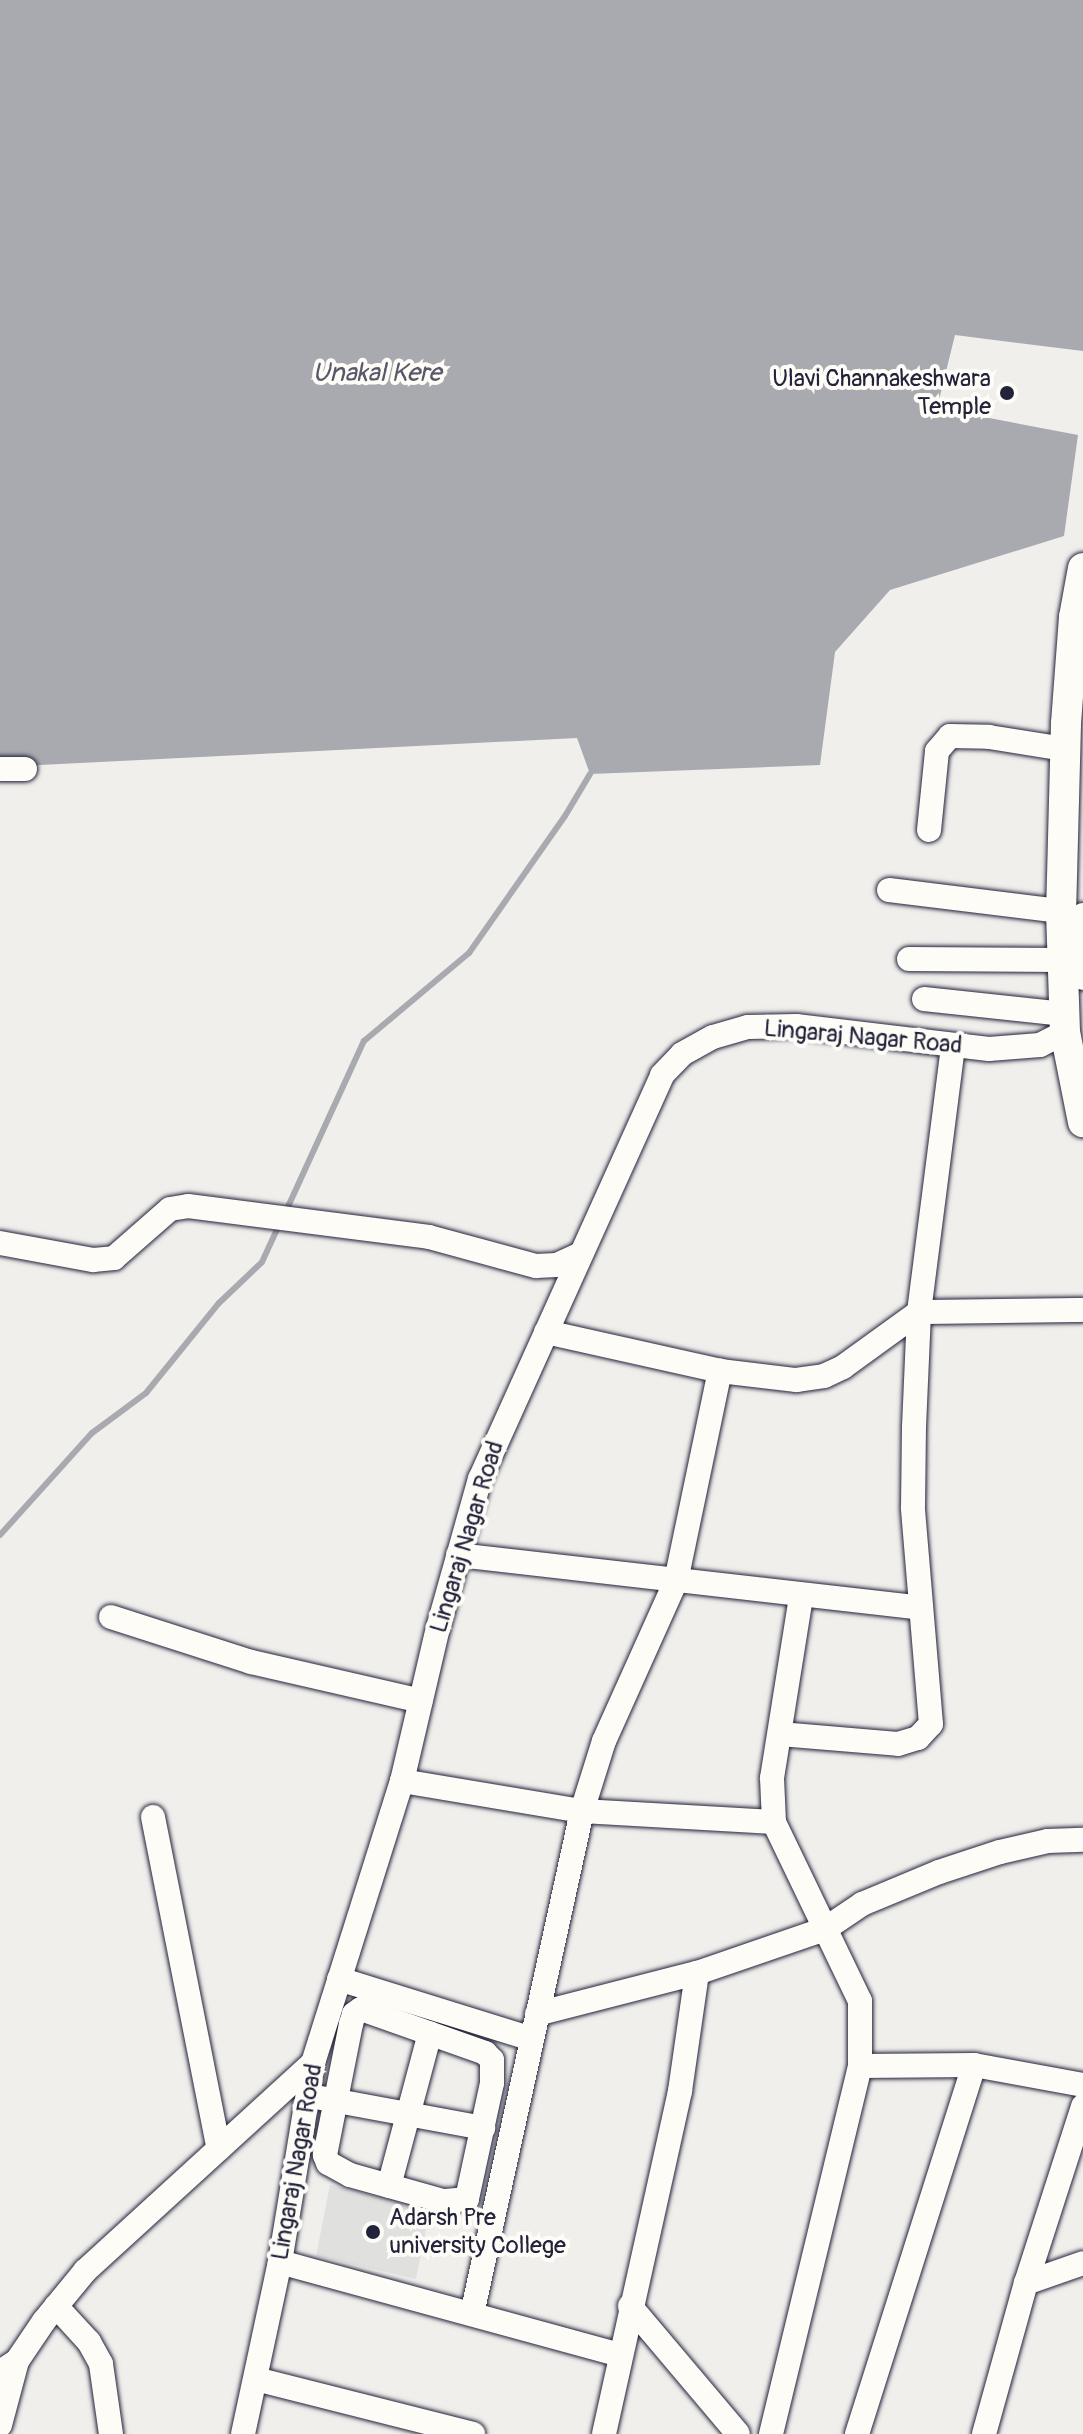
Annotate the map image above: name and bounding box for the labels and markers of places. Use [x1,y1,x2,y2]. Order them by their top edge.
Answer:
place label: Ulavi Channakeshwara Temple [772,365,991,421]
marker: Ulavi Channakeshwara Temple [998,384,1016,402]
place label: Adarsh Pre university College [389,2204,566,2260]
marker: Adarsh Pre university College [364,2223,382,2241]

